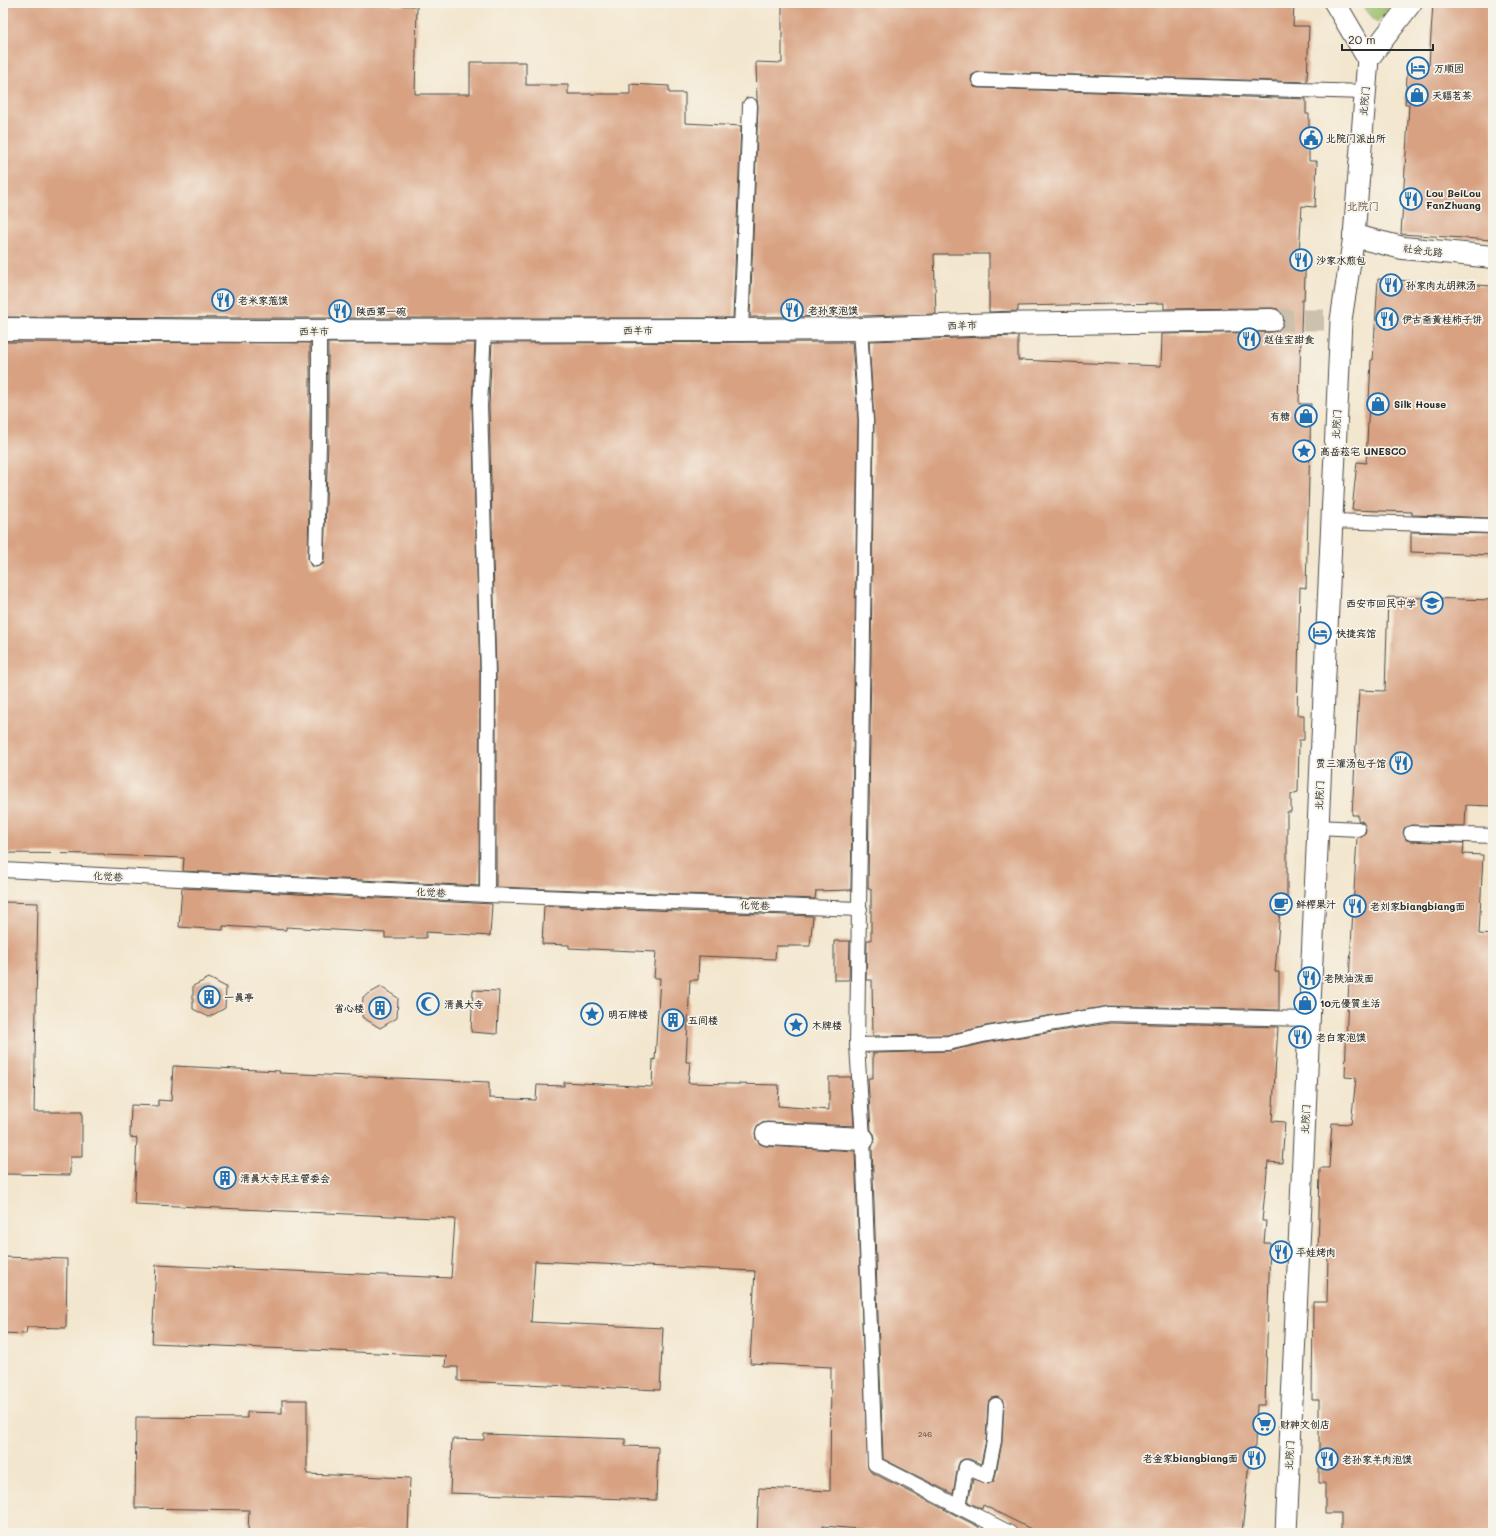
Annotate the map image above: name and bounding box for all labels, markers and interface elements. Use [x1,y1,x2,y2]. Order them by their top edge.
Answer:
scale bar [1342,26,1433,52]
text: 20 m [1348,31,1376,47]
hotel icon: 万顺园 [1405,55,1431,81]
place label: 万顺园 [1434,61,1464,75]
shop icon: 天福茗茶 [1404,82,1430,108]
street label: 北院门 [1356,85,1372,117]
place label: 天福茗茶 [1432,88,1472,102]
public building icon: 北院门派出所 [1298,125,1324,151]
place label: 北院门派出所 [1326,131,1386,145]
restaurant icon: Lou BeiLou FanZhuang [1398,186,1424,212]
place label: Lou BeiLou FanZhuang [1426,186,1481,212]
district label: 北院门 [1347,198,1380,213]
street label: 社会北路 [1402,241,1444,259]
restaurant icon: 沙家水煎包 [1288,247,1314,273]
place label: 沙家水煎包 [1316,253,1366,267]
restaurant icon: 孙家肉丸胡辣汤 [1378,272,1404,298]
place label: 孙家肉丸胡辣汤 [1406,278,1476,292]
restaurant icon: 老米家萢馍 [210,287,236,313]
place label: 老米家萢馍 [238,293,288,307]
restaurant icon: 老孙家泡馍 [779,297,805,323]
restaurant icon: 陕西第一碗 [327,298,353,324]
place label: 老孙家泡馍 [808,303,858,317]
place label: 陕西第一碗 [356,304,406,318]
restaurant icon: 伊古斋黄桂柿子饼 [1374,306,1400,332]
place label: 伊古斋黄桂柿子饼 [1402,312,1482,326]
street label: 西羊市 [947,317,977,333]
street label: 西羊市 [623,323,653,337]
street label: 西羊市 [299,324,329,338]
restaurant icon: 赵佳宝甜食 [1236,326,1262,352]
place label: 赵佳宝甜食 [1264,332,1314,346]
shop icon: Silk House [1365,391,1391,417]
place label: Silk House [1394,397,1446,411]
shop icon: 有糖 [1293,403,1319,429]
place label: 有糖 [1270,409,1290,423]
street label: 北院门 [1328,409,1344,439]
place icon: 高岳菘宅 UNESCO [1291,438,1317,464]
place label: 高岳菘宅 UNESCO [1320,444,1406,458]
school or university icon: 西安市回民中学 [1419,590,1445,616]
place label: 西安市回民中学 [1346,596,1416,610]
hotel icon: 快捷宾馆 [1307,620,1333,646]
place label: 快捷宾馆 [1336,626,1376,640]
restaurant icon: 贾三灌汤包子馆 [1388,750,1414,776]
place label: 贾三灌汤包子馆 [1316,756,1386,770]
street label: 北院门 [1311,780,1327,810]
street label: 化觉巷 [93,868,124,884]
street label: 化觉巷 [416,884,447,900]
cafe icon: 鲜榨果汁 [1268,891,1294,917]
restaurant icon: 老刘家biangbiang面 [1342,893,1368,919]
street label: 化觉巷 [740,897,771,913]
place label: 鲜榨果汁 [1296,897,1336,911]
place label: 老刘家biangbiang面 [1370,899,1465,913]
restaurant icon: 老陜油泼面 [1296,965,1322,991]
place label: 老陜油泼面 [1324,971,1374,985]
building icon: 一真亭 [196,984,222,1010]
place label: 一真亭 [224,990,254,1004]
shop icon: 10元優質生活 [1292,990,1318,1016]
mosque icon: 清真大寺 [415,991,441,1017]
building icon: 省心楼 [367,995,393,1021]
place label: 10元優質生活 [1320,996,1381,1010]
place label: 清真大寺 [444,997,484,1011]
place label: 省心楼 [334,1001,364,1015]
place icon: 明石牌楼 [579,1001,605,1027]
place label: 明石牌楼 [608,1007,648,1021]
building icon: 五间楼 [660,1007,686,1033]
place icon: 木牌楼 [783,1012,809,1038]
place label: 五间楼 [688,1013,718,1027]
place label: 木牌楼 [812,1018,842,1032]
restaurant icon: 老白家泡馍 [1287,1024,1313,1050]
place label: 老白家泡馍 [1316,1030,1366,1044]
street label: 北院门 [1297,1104,1313,1134]
building icon: 清真大寺民主管委会 [212,1165,238,1191]
place label: 清真大寺民主管委会 [240,1171,330,1185]
restaurant icon: 平娃烤肉 [1268,1239,1294,1265]
place label: 平娃烤肉 [1296,1245,1336,1259]
supermarket icon: 财神文创店 [1251,1411,1277,1437]
place label: 财神文创店 [1280,1417,1330,1431]
house number: 246 [918,1429,932,1439]
street label: 北院门 [1281,1440,1297,1470]
restaurant icon: 老金家biangbiang面 [1241,1445,1267,1471]
restaurant icon: 老孙家羊肉泡馍 [1314,1446,1340,1472]
place label: 老金家biangbiang面 [1143,1451,1238,1465]
place label: 老孙家羊肉泡馍 [1342,1452,1412,1466]

